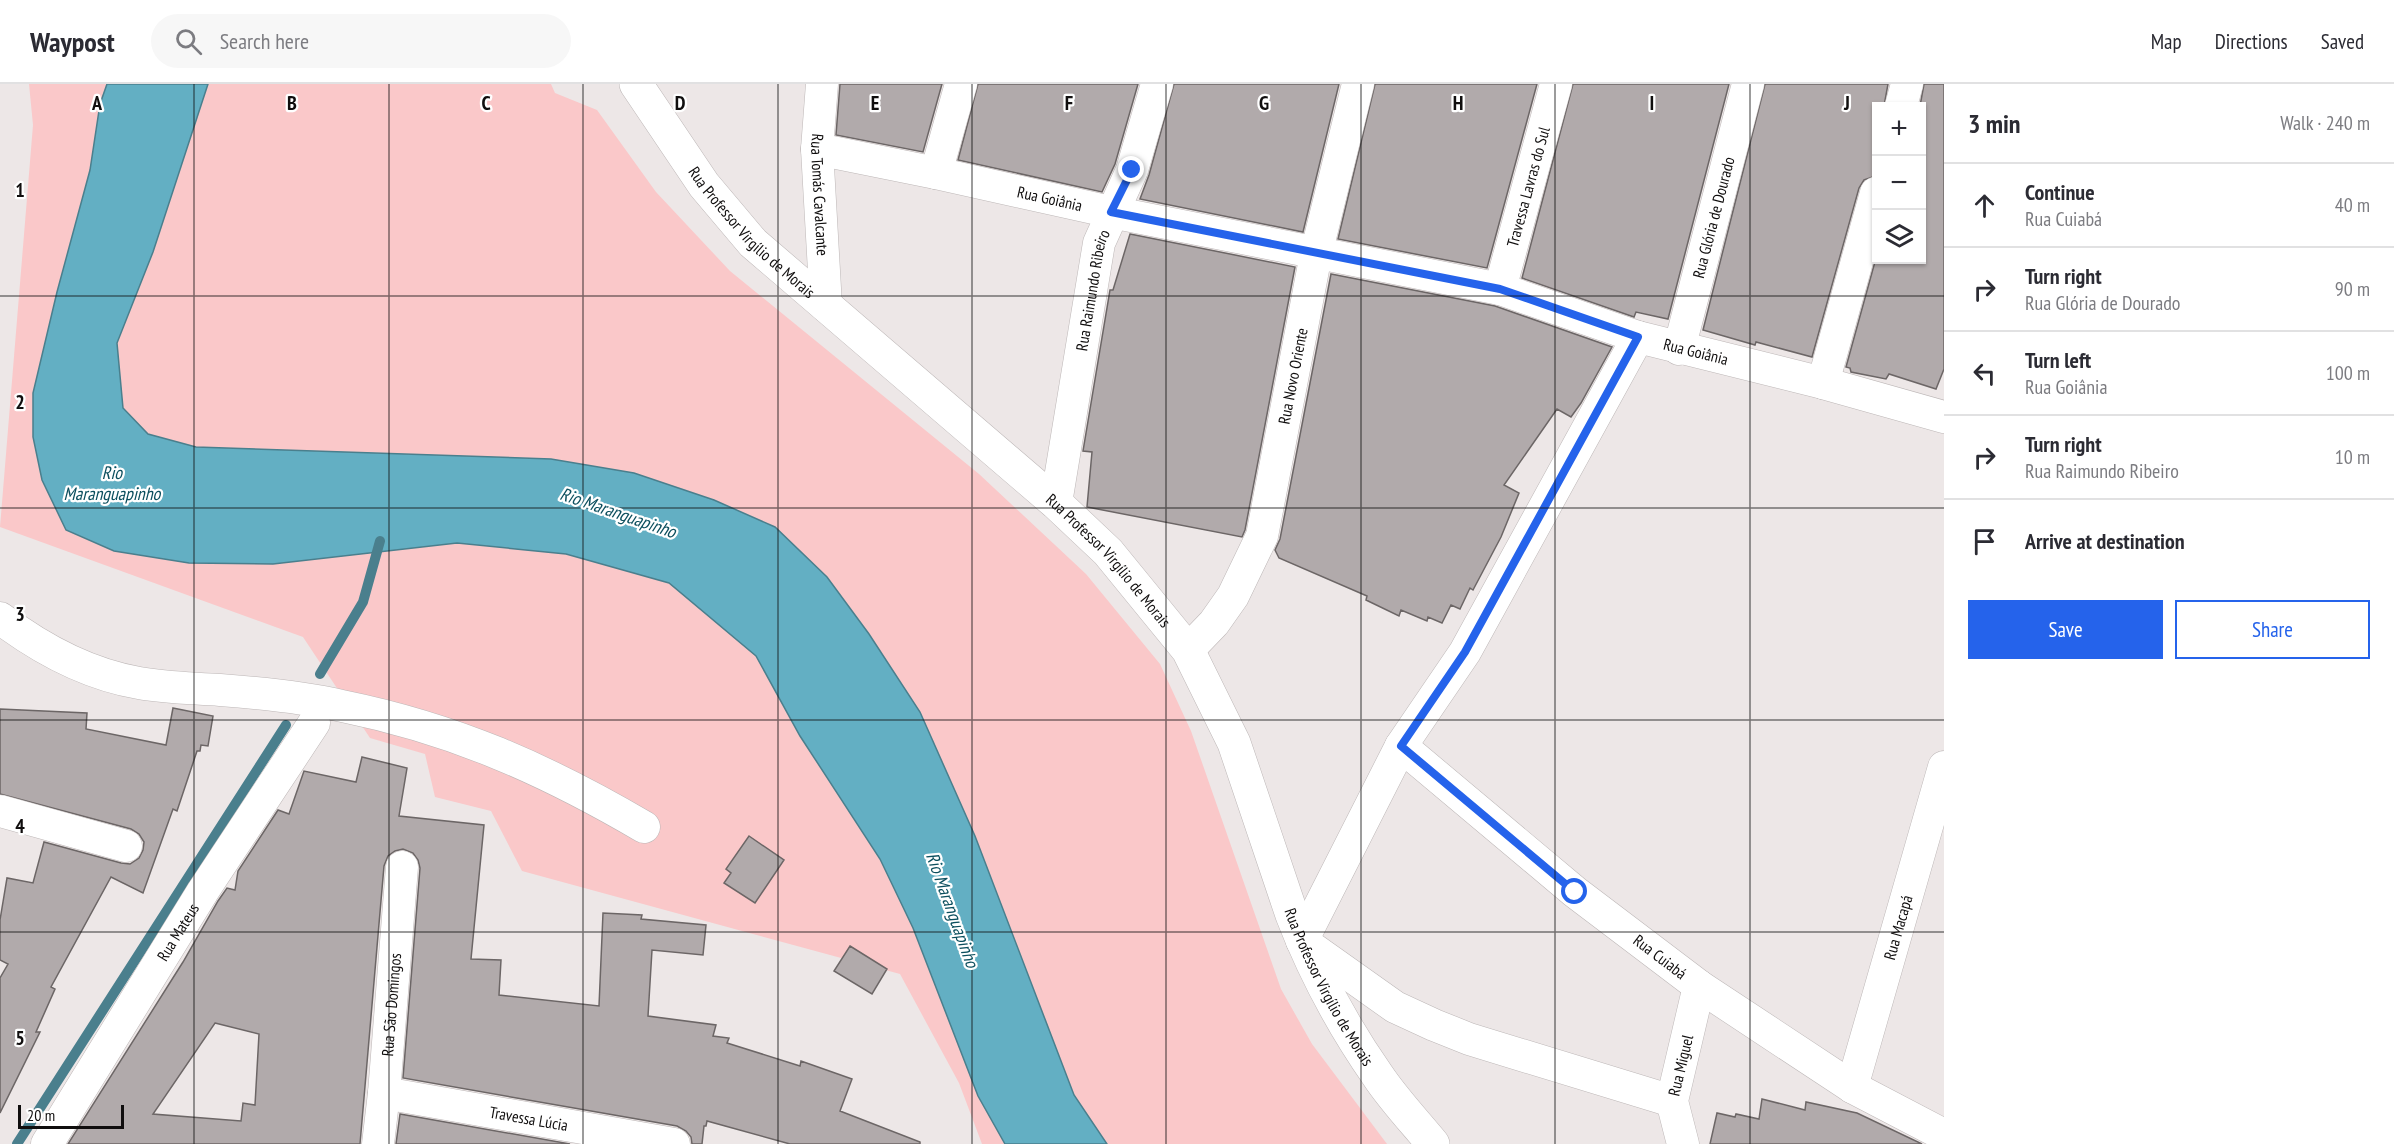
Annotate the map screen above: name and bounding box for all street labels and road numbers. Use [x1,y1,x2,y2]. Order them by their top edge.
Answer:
street label: Travessa Lavras do Sul [1502,124,1554,249]
street label: Rua Tomás Cavalcante [807,133,833,256]
street label: Rua Glória de Dourado [1688,155,1739,280]
street label: Rua Professor Virgílio de Morais [684,163,819,302]
street label: Rua Goiânia [1015,181,1084,215]
street label: Rua Raimundo Ribeiro [1071,226,1114,352]
street label: Rua Novo Oriente [1274,326,1312,426]
street label: Rua Goiânia [1661,334,1730,369]
street label: Rua Professor Virgílio de Morais [1042,489,1175,631]
street label: Rua Macapá [1879,893,1917,962]
street label: Rua Mateus [152,899,203,965]
street label: Rua Professor Virgílio de Morais [1280,905,1378,1070]
street label: Rua Cuiabá [1630,930,1691,983]
street label: Rua São Domingos [377,952,405,1057]
street label: Rua Miguel [1664,1032,1697,1098]
street label: Travessa Lúcia [488,1102,570,1135]

